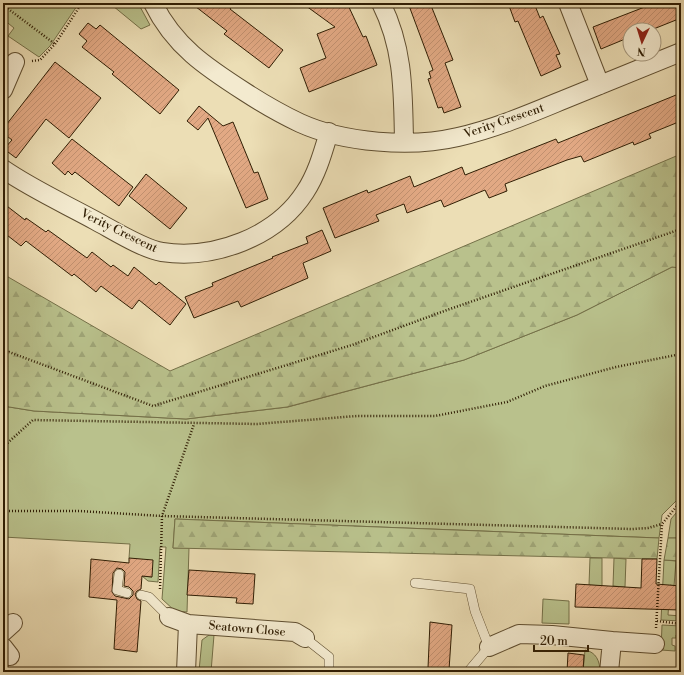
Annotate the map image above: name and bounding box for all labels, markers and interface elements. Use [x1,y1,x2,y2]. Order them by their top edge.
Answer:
north arrow [622,22,662,62]
text: N [636,44,646,58]
street label: Verity Crescent [461,100,547,142]
street label: Verity Crescent [77,205,161,256]
street label: Seatown Close [208,618,286,640]
scale bar [534,627,588,653]
text: 20 m [540,634,568,649]

